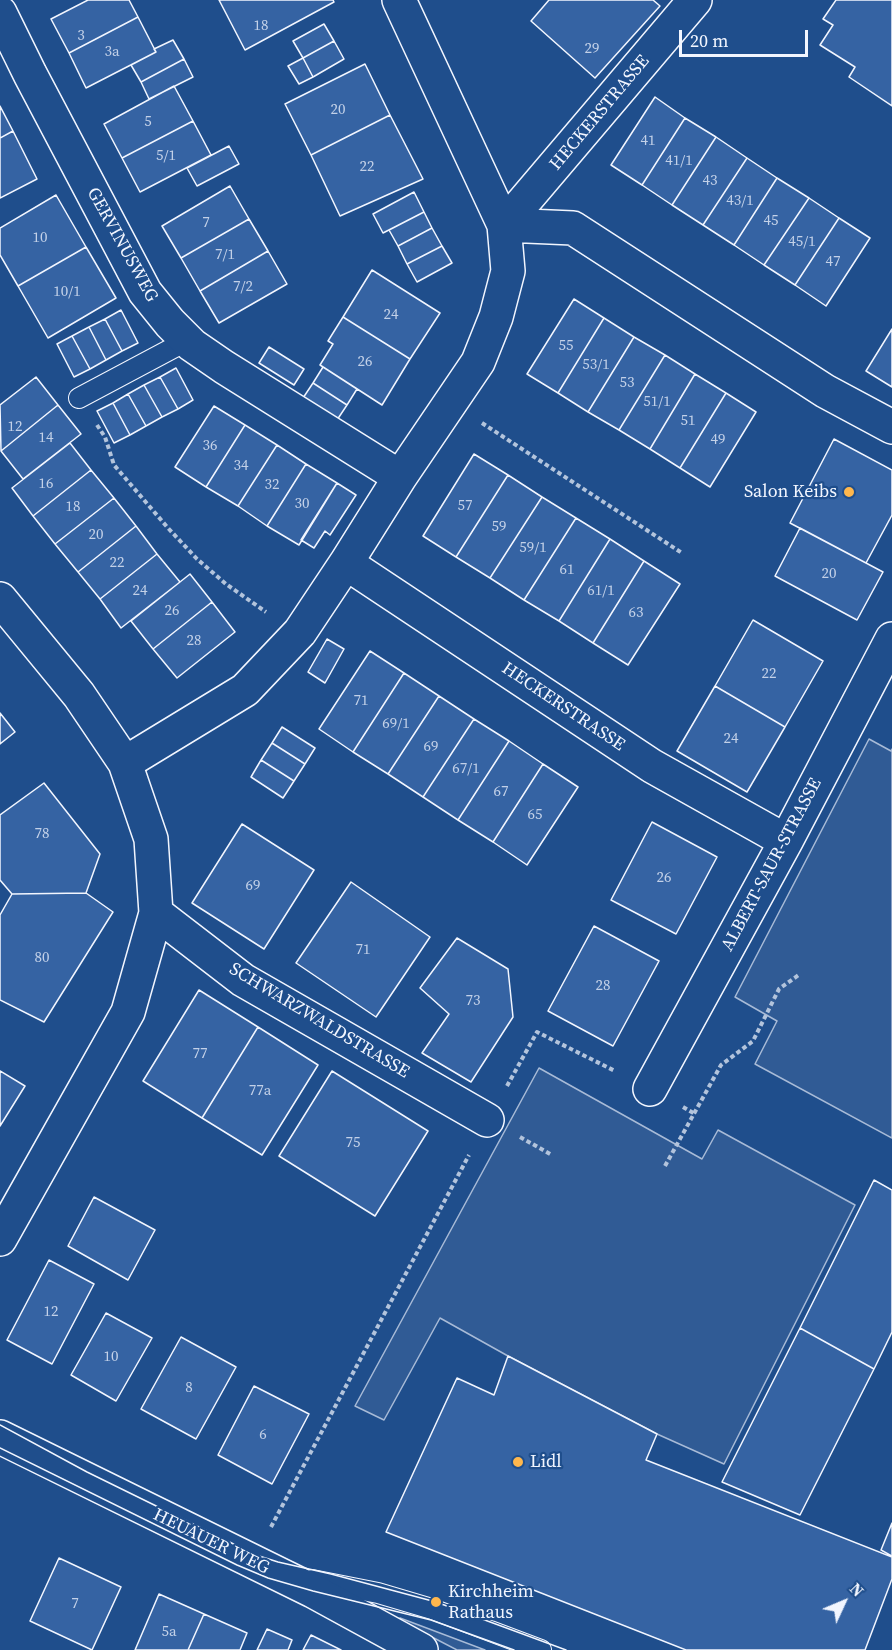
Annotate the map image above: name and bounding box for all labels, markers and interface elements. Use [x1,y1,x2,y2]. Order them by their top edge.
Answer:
house number: 18 [254,17,268,35]
scale bar [682,18,811,56]
house number: 3 [77,27,85,45]
text: 20 m [690,28,728,53]
house number: 29 [585,40,599,58]
house number: 3a [104,43,120,61]
street label: HECKERSTRASSE [546,51,654,175]
house number: 20 [331,101,345,119]
house number: 5 [144,113,152,131]
house number: 41 [641,132,655,150]
house number: 5/1 [156,147,176,165]
house number: 41/1 [665,152,693,170]
house number: 22 [360,158,374,176]
house number: 43 [703,172,717,190]
street label: GERVINUSWEG [82,184,162,306]
house number: 43/1 [726,192,754,210]
house number: 45 [764,212,778,230]
house number: 7 [202,214,210,232]
house number: 10 [33,229,47,247]
house number: 45/1 [788,233,816,251]
house number: 7/1 [215,246,235,264]
house number: 47 [826,253,840,271]
house number: 7/2 [233,278,253,296]
house number: 10/1 [53,283,81,301]
house number: 24 [384,306,398,324]
house number: 55 [559,337,573,355]
house number: 26 [358,353,372,371]
house number: 53/1 [582,356,610,374]
house number: 53 [620,374,634,392]
house number: 51/1 [643,393,671,411]
house number: 51 [681,412,695,430]
house number: 12 [8,418,22,436]
house number: 14 [39,429,53,447]
house number: 49 [711,431,725,449]
house number: 36 [203,437,217,455]
house number: 34 [234,457,248,475]
house number: 16 [39,475,53,493]
house number: 32 [265,476,279,494]
place label: Salon Keibs [744,481,837,503]
marker: Salon Keibs [842,485,856,499]
house number: 30 [295,495,309,513]
house number: 57 [458,497,472,515]
house number: 18 [66,498,80,516]
house number: 59 [492,518,506,536]
house number: 20 [89,526,103,544]
house number: 59/1 [519,539,547,557]
house number: 22 [110,554,124,572]
house number: 61 [560,561,574,579]
house number: 20 [822,565,836,583]
house number: 24 [133,582,147,600]
house number: 61/1 [587,582,615,600]
house number: 26 [165,602,179,620]
house number: 63 [629,604,643,622]
house number: 28 [187,632,201,650]
street label: HECKERSTRASSE [497,658,629,756]
house number: 22 [762,665,776,683]
house number: 71 [354,692,368,710]
house number: 69/1 [382,715,410,733]
house number: 24 [724,730,738,748]
house number: 69 [424,738,438,756]
house number: 67/1 [452,760,480,778]
street label: ALBERT-SAUR-STRASSE [717,775,827,955]
house number: 67 [494,783,508,801]
house number: 65 [528,806,542,824]
house number: 78 [35,825,49,843]
house number: 26 [657,869,671,887]
house number: 69 [246,877,260,895]
house number: 71 [356,941,370,959]
house number: 80 [35,949,49,967]
street label: SCHWARZWALDSTRASSE [225,959,413,1083]
house number: 28 [596,977,610,995]
house number: 73 [466,992,480,1010]
house number: 77 [193,1045,207,1063]
house number: 77a [249,1082,271,1100]
house number: 75 [346,1134,360,1152]
house number: 12 [44,1303,58,1321]
house number: 10 [104,1348,118,1366]
house number: 8 [185,1379,193,1397]
house number: 6 [259,1426,267,1444]
place label: Lidl [530,1451,562,1473]
marker: Lidl [511,1455,525,1469]
street label: HEUAUER WEG [149,1504,273,1580]
north arrow [814,1572,874,1632]
text: N [845,1578,869,1601]
place label: Kirchheim Rathaus [448,1581,534,1624]
house number: 7 [71,1595,79,1613]
marker: Kirchheim Rathaus [429,1595,443,1609]
house number: 5a [161,1623,177,1641]

